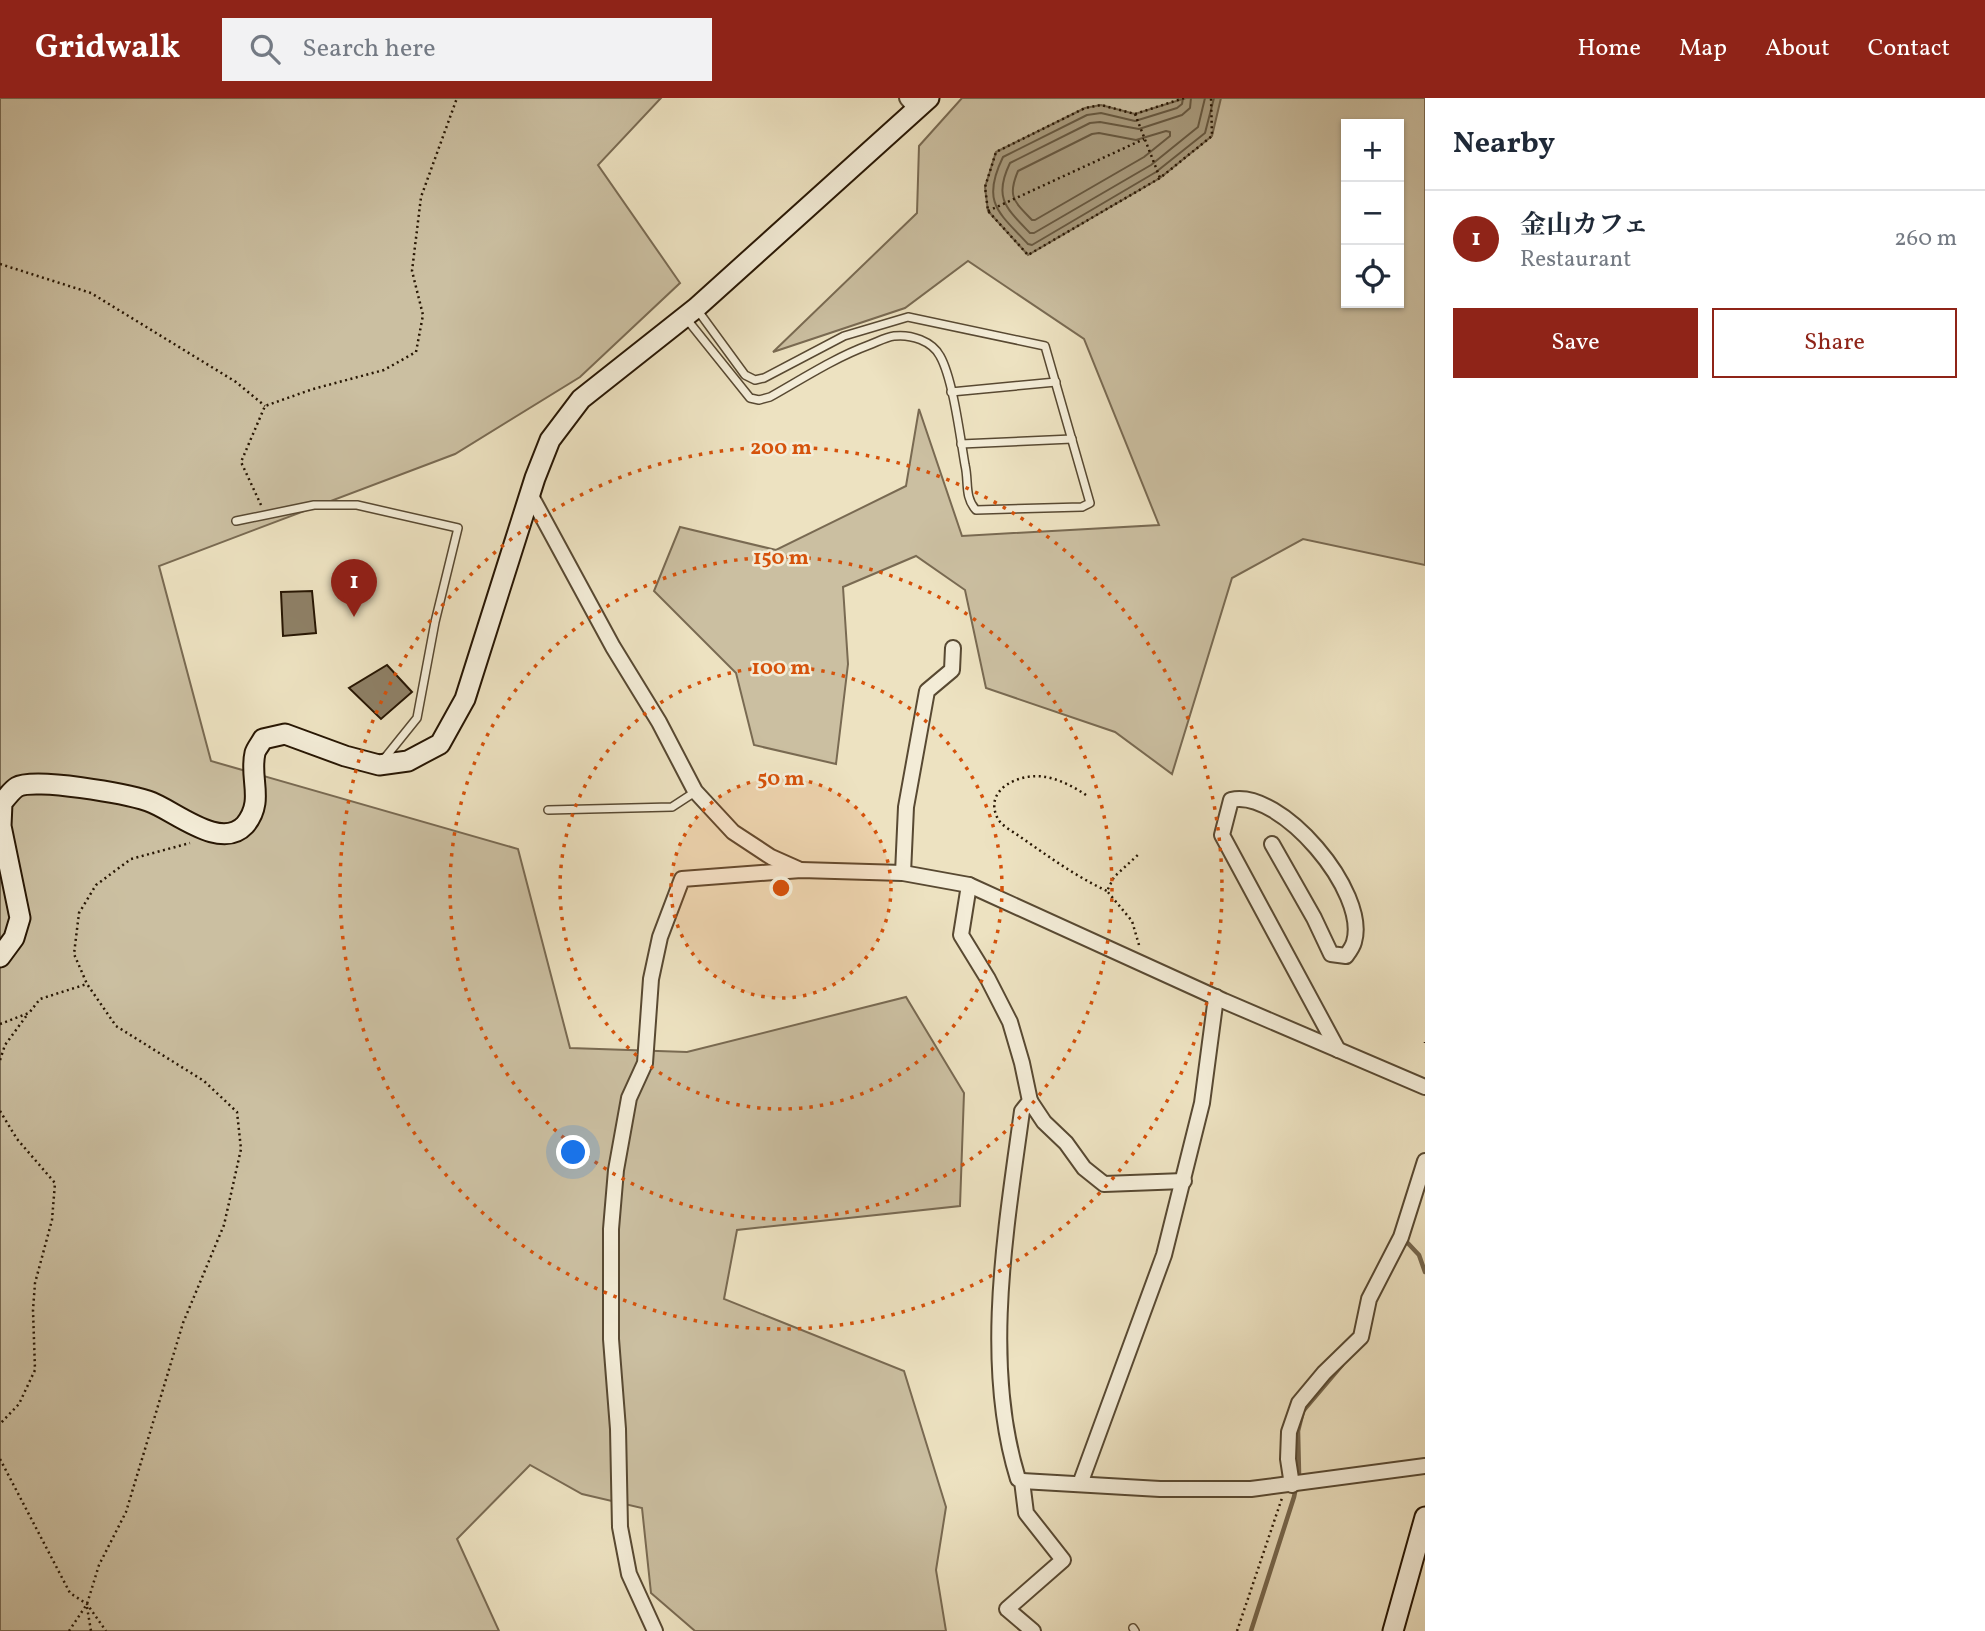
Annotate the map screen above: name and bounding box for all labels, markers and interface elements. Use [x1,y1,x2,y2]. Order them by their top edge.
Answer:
search box [222,18,712,81]
text: Gridwalk [35,26,180,72]
icon: search [246,30,284,68]
text: Search here [302,31,436,67]
text: Home [1577,32,1641,66]
text: Map [1679,32,1727,66]
text: About [1765,32,1830,66]
text: Contact [1868,32,1950,66]
map controls [1341,119,1404,308]
button: + [1341,119,1404,182]
text: Nearby [1453,123,1555,165]
button: − [1341,182,1404,245]
text: 金山カフェ [1520,208,1649,244]
text: 1 [1471,223,1481,255]
text: 260 m [1894,223,1957,255]
text: Restaurant [1520,244,1631,276]
button: locate [1341,245,1404,308]
button: Save [1453,308,1698,378]
button: Share [1712,308,1957,378]
text: 200 m [750,434,812,463]
text: 150 m [753,544,809,573]
pin: 1 [331,559,377,617]
text: 100 m [751,654,811,683]
text: 50 m [757,765,805,794]
centre of rings [769,876,793,900]
your location [556,1135,590,1169]

